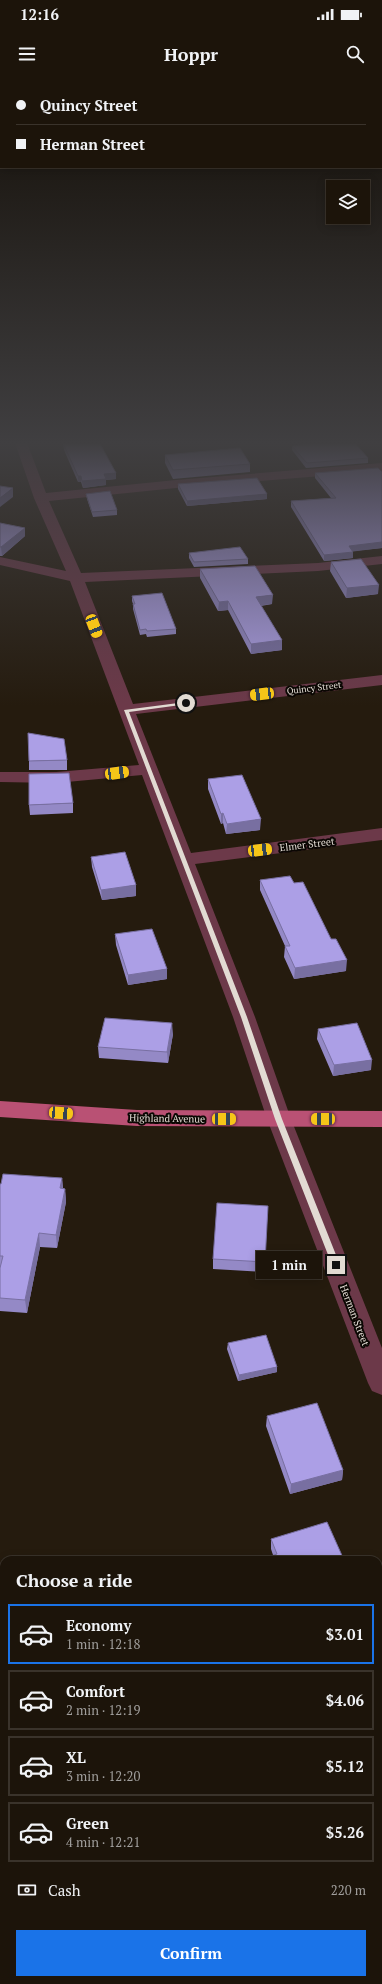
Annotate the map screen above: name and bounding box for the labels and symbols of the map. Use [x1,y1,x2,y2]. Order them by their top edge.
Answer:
car [84,613,104,639]
street label: Quincy Street [286,679,343,697]
car [249,687,275,701]
route start [177,694,195,712]
car [104,765,130,781]
street label: Elmer Street [279,835,336,854]
car [247,843,273,857]
car [49,1106,73,1120]
street label: Highland Avenue [129,1111,205,1126]
car [212,1113,236,1125]
car [311,1113,335,1125]
callout: 1 min [256,1251,322,1279]
route end [327,1256,345,1274]
street label: Herman Street [337,1283,372,1348]

